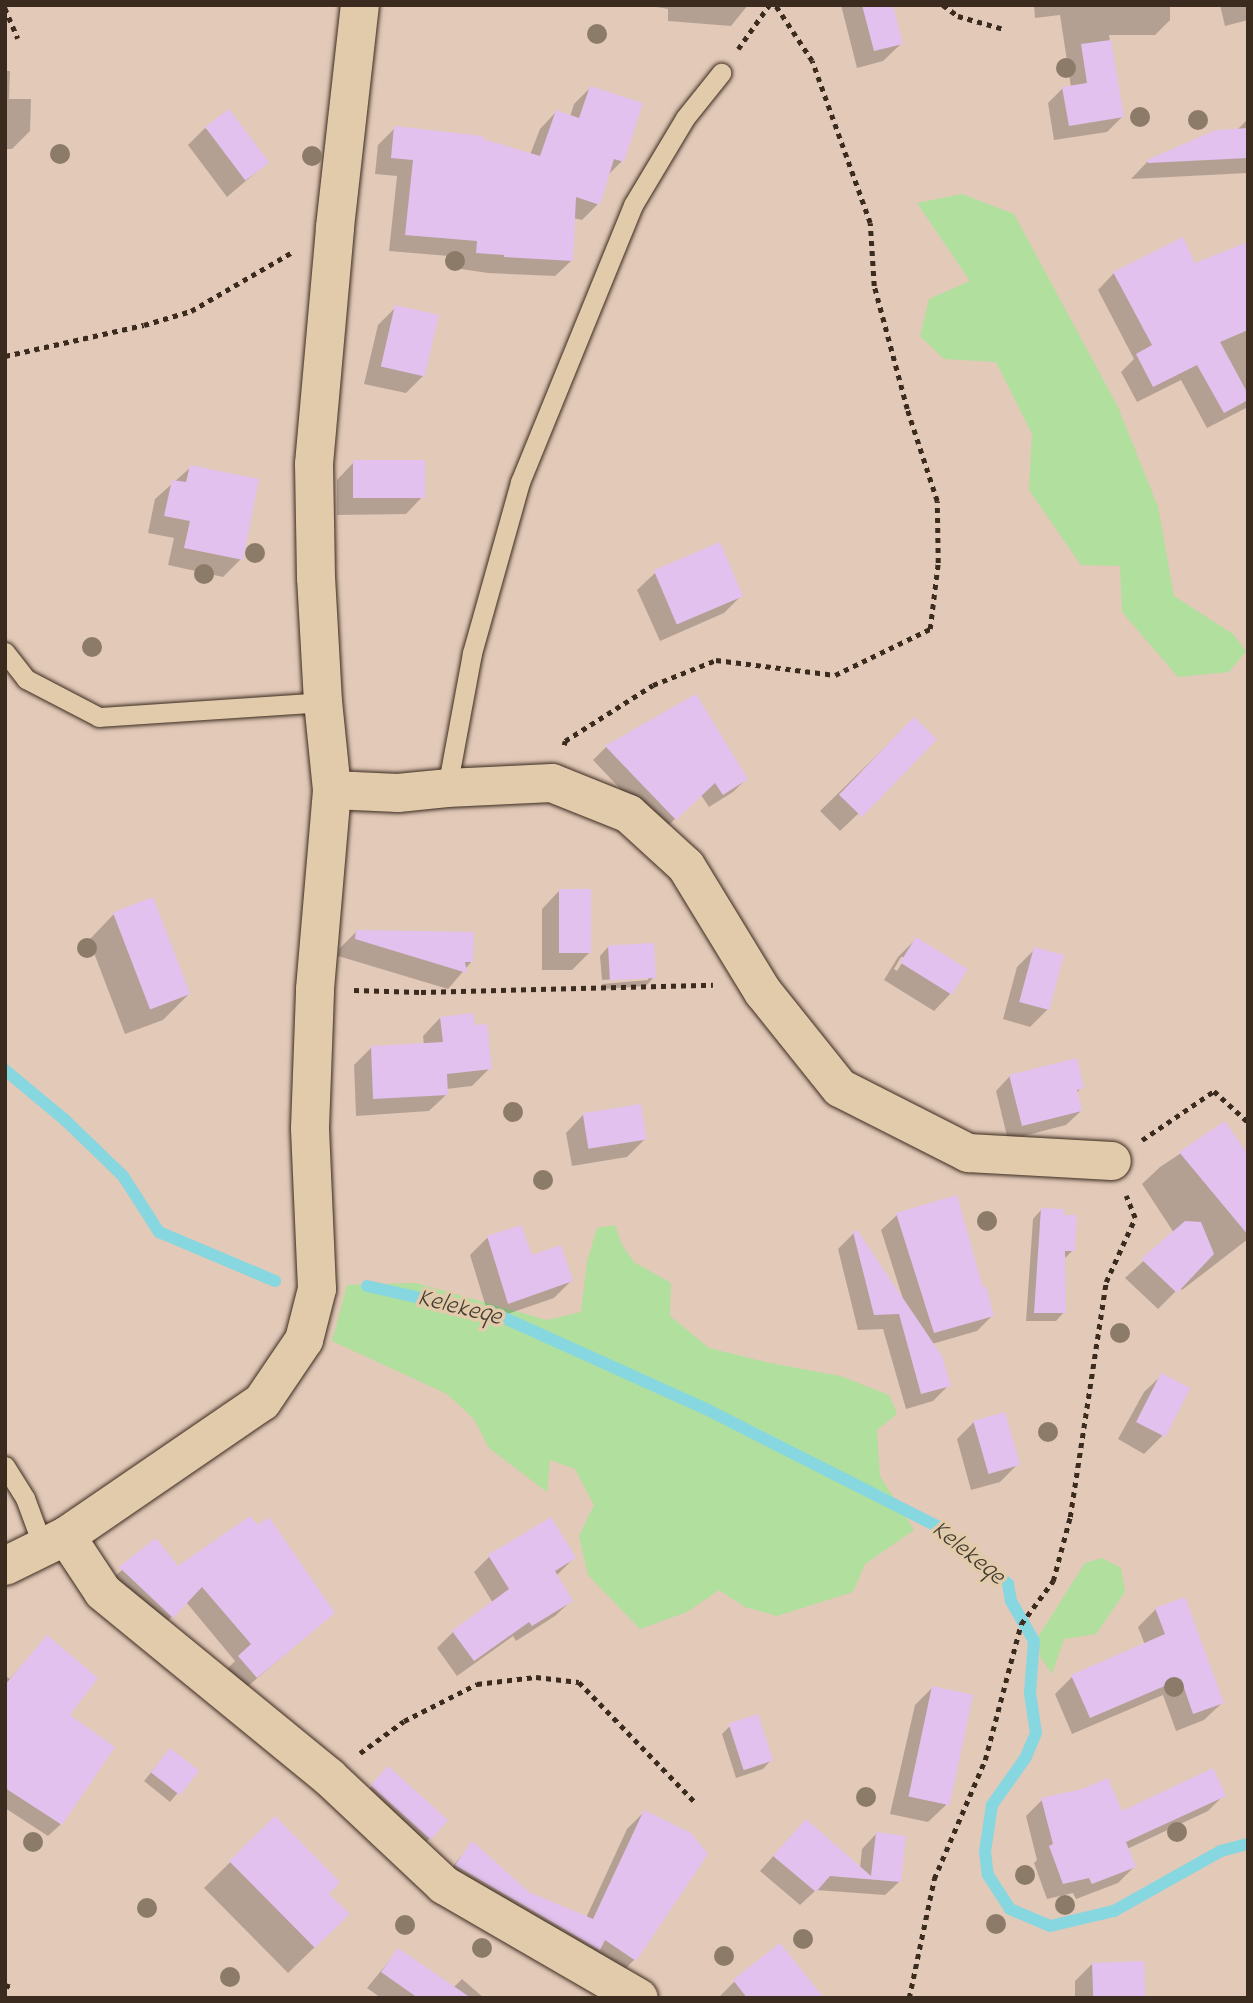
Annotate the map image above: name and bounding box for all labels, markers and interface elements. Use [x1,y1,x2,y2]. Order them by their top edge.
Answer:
water label: Kelekeqe [414,1283,504,1335]
water label: Kelekeqe [924,1515,1010,1593]

